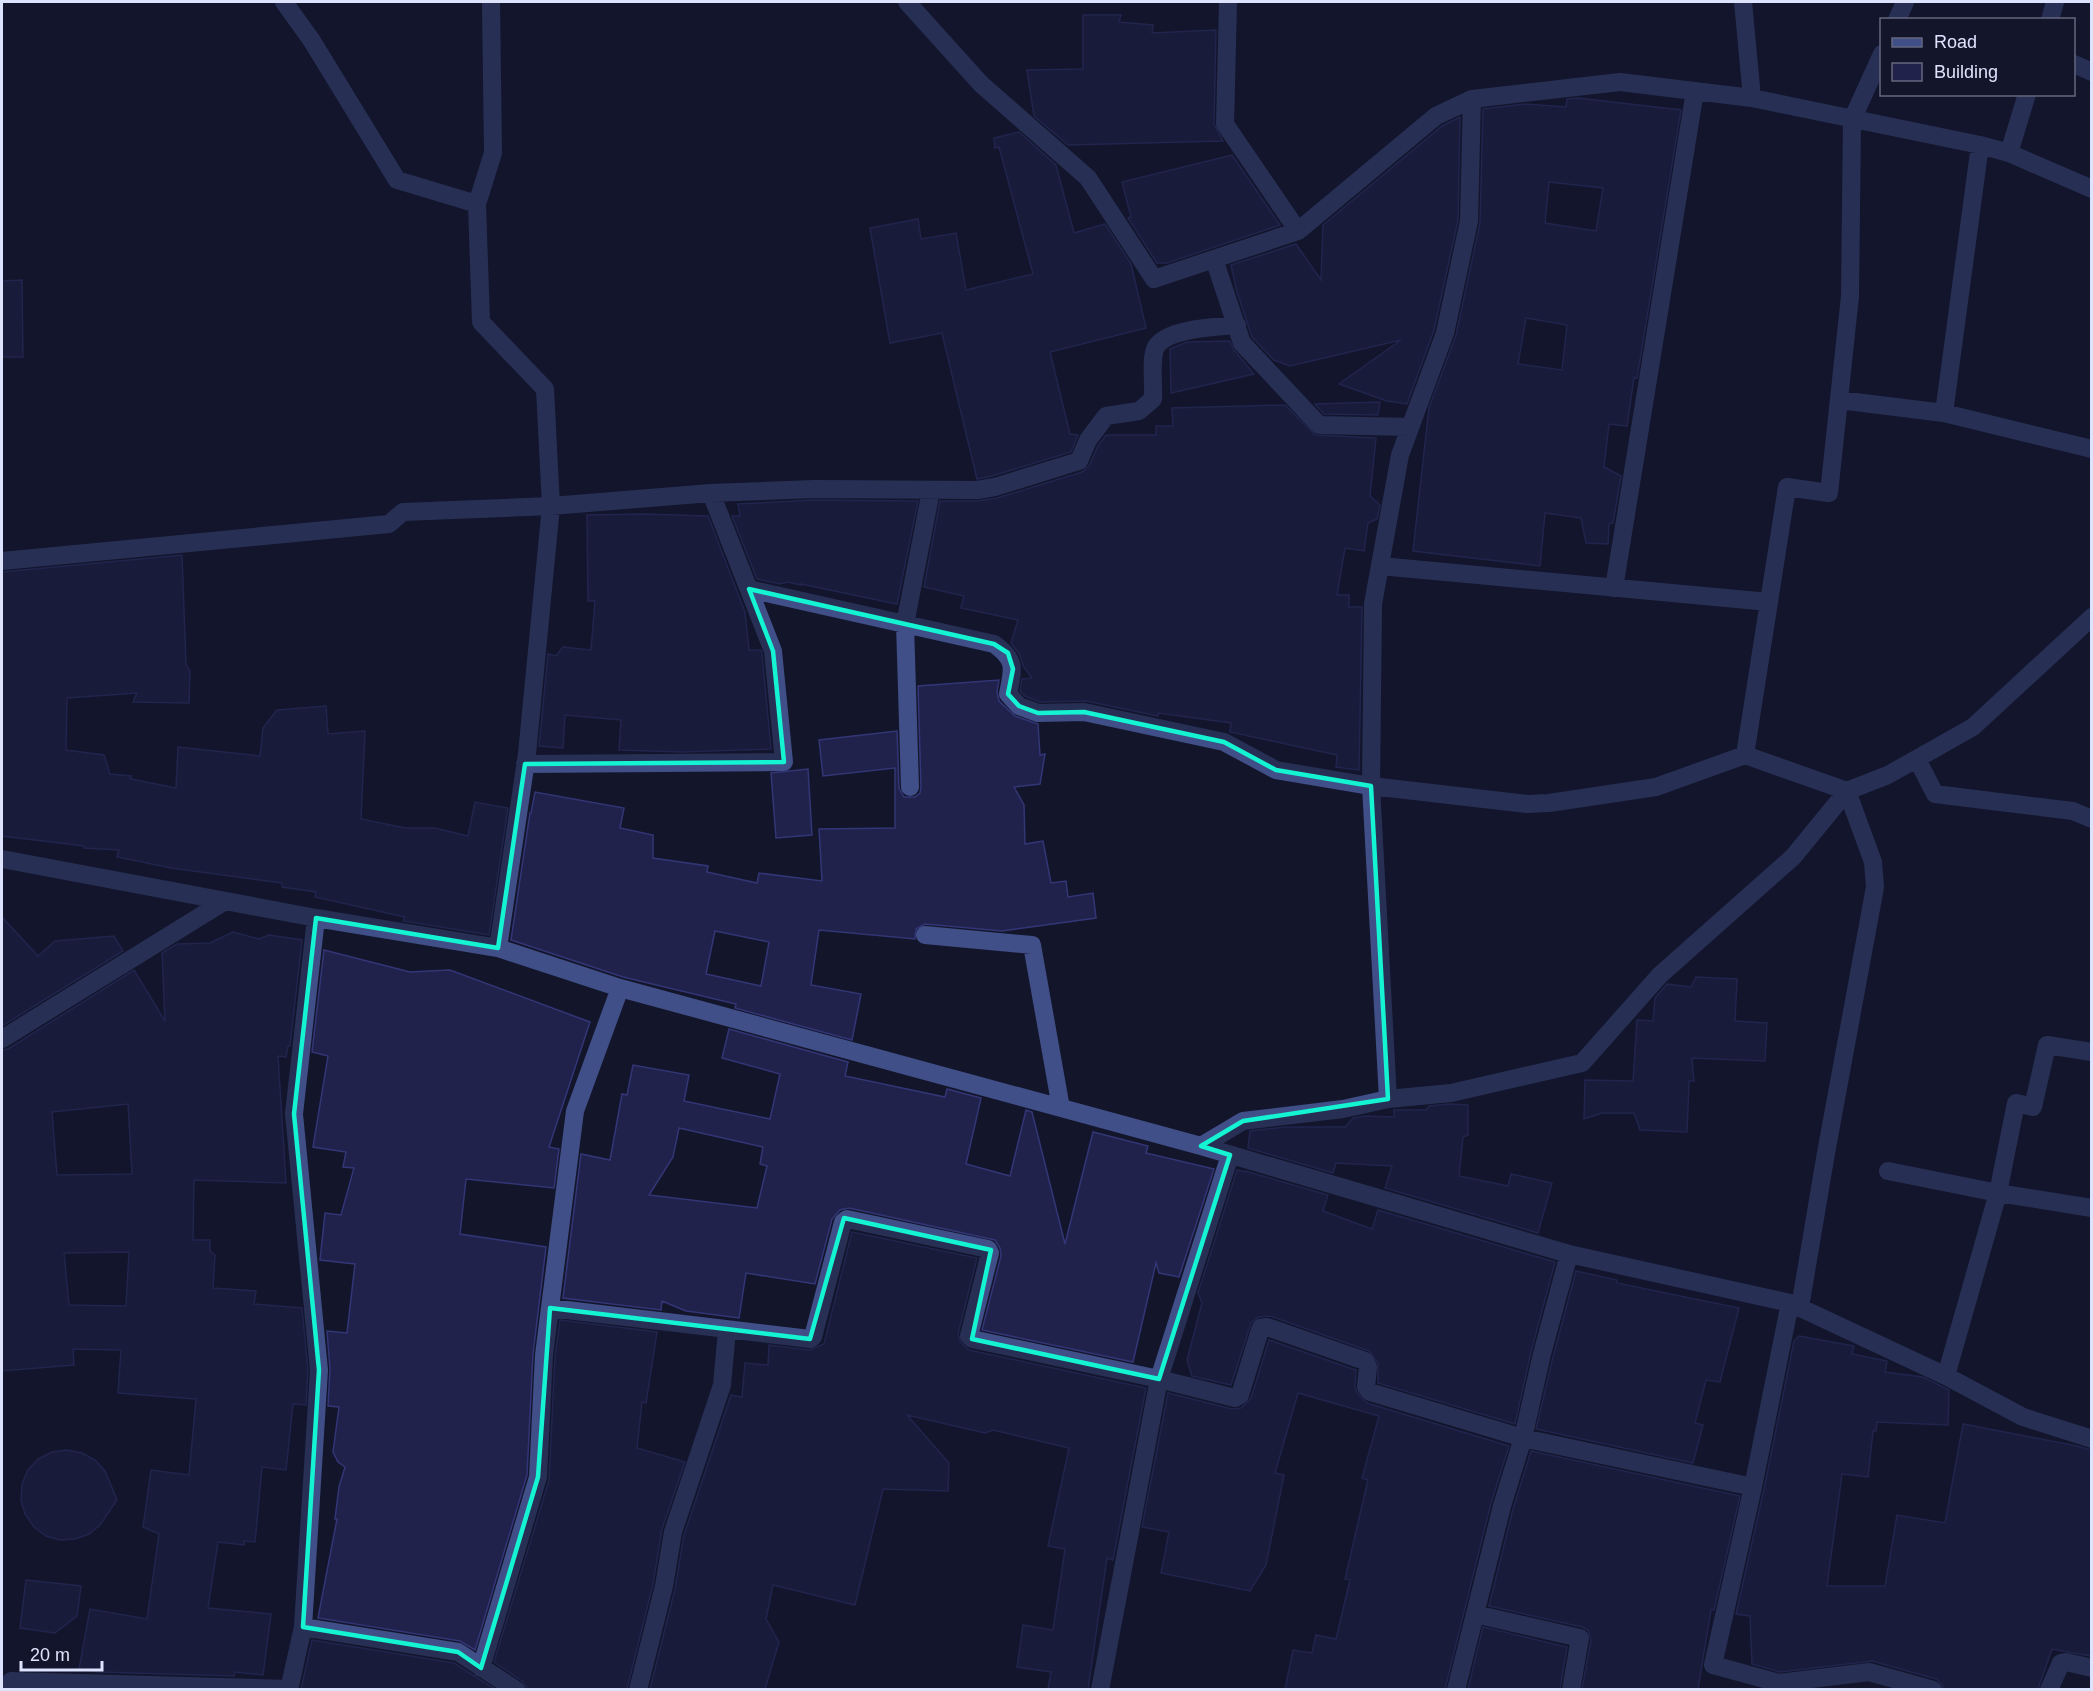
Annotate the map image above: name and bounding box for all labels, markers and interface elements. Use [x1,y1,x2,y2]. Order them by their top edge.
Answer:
legend [1880,18,2075,96]
text: Road [1934,32,1977,52]
text: Building [1934,62,1998,82]
scale bar [21,1634,102,1672]
text: 20 m [30,1645,70,1665]

